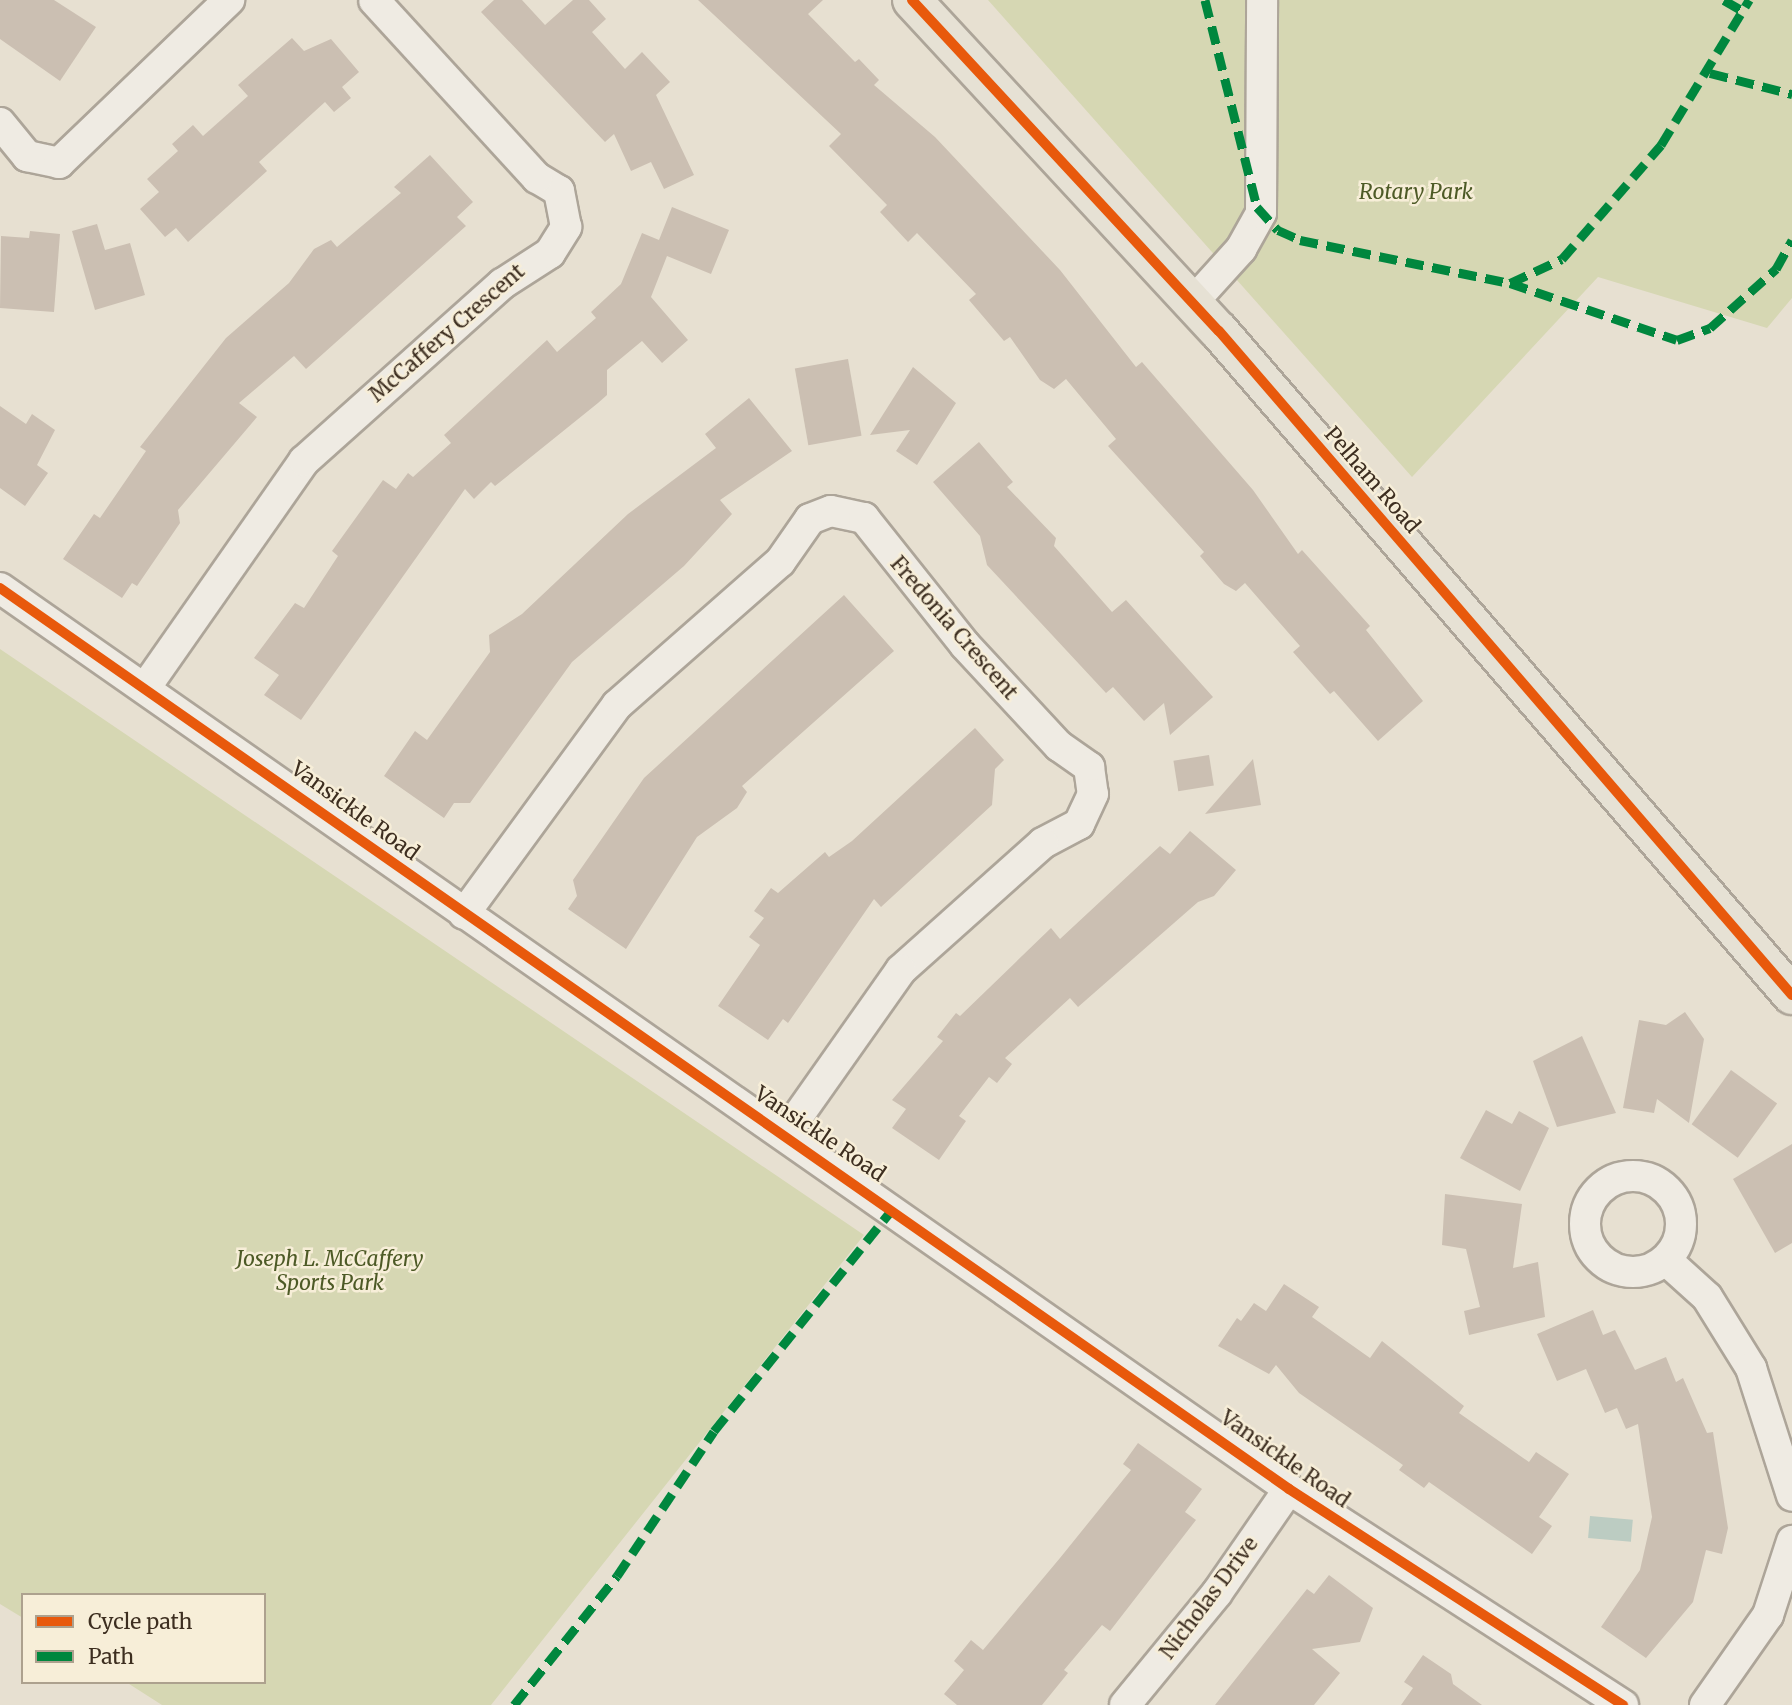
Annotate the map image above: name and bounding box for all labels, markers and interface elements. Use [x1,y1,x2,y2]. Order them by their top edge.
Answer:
park label: Rotary Park [1359,179,1473,205]
street label: McCaffery Crescent [364,259,530,407]
street label: Pelham Road [1319,422,1425,538]
street label: Fredonia Crescent [885,551,1023,705]
street label: Vansickle Road [286,756,424,866]
street label: Vansickle Road [750,1081,890,1187]
park label: Joseph L. McCaffery Sports Park [237,1246,423,1296]
street label: Vansickle Road [1216,1405,1354,1513]
street label: Nicholas Drive [1155,1532,1263,1664]
legend [21,1593,266,1684]
text: Cycle path [88,1608,192,1635]
text: Path [88,1643,134,1670]

